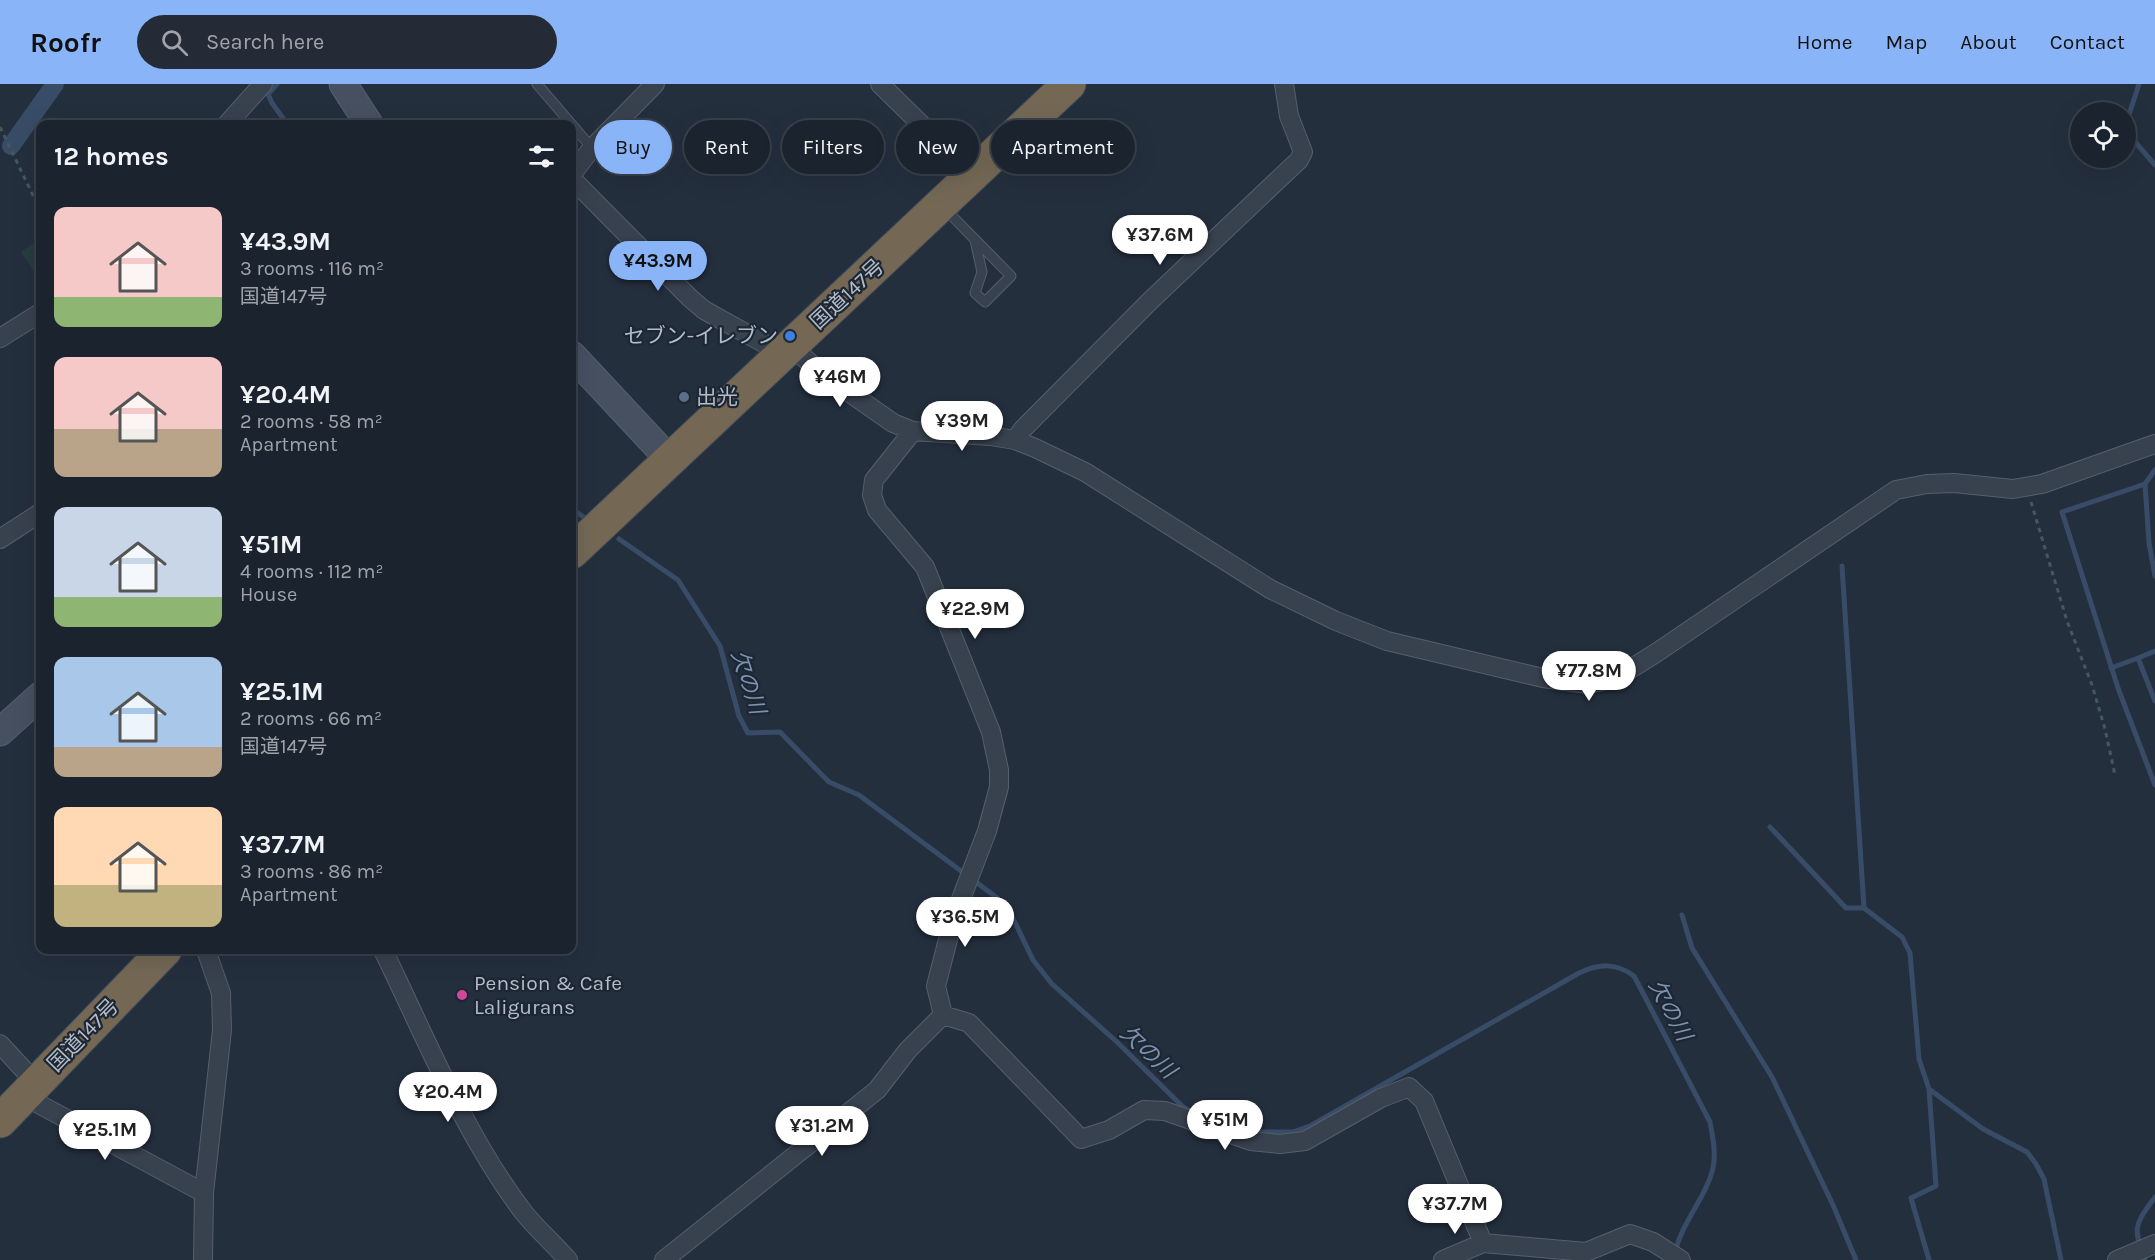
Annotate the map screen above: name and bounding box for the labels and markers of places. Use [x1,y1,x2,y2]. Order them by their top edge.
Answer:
pin: ¥37.6M [1111,215,1209,266]
pin: ¥43.9M [609,241,707,292]
place label: セブン-イレブン [624,324,778,348]
marker: セブン-イレブン [783,329,797,343]
pin: ¥46M [804,357,876,408]
place label: 出光 [696,385,738,409]
marker: 出光 [677,390,691,404]
pin: ¥39M [926,401,998,452]
pin: ¥22.9M [926,589,1024,640]
pin: ¥77.8M [1540,651,1638,702]
pin: ¥36.5M [916,897,1014,948]
place label: Pension & Cafe Laligurans [474,971,622,1019]
marker: Pension & Cafe Laligurans [455,988,469,1002]
pin: ¥20.4M [399,1072,497,1123]
pin: ¥51M [1189,1100,1261,1151]
pin: ¥31.2M [773,1106,871,1157]
pin: ¥25.1M [56,1110,154,1161]
pin: ¥37.7M [1406,1184,1504,1235]

